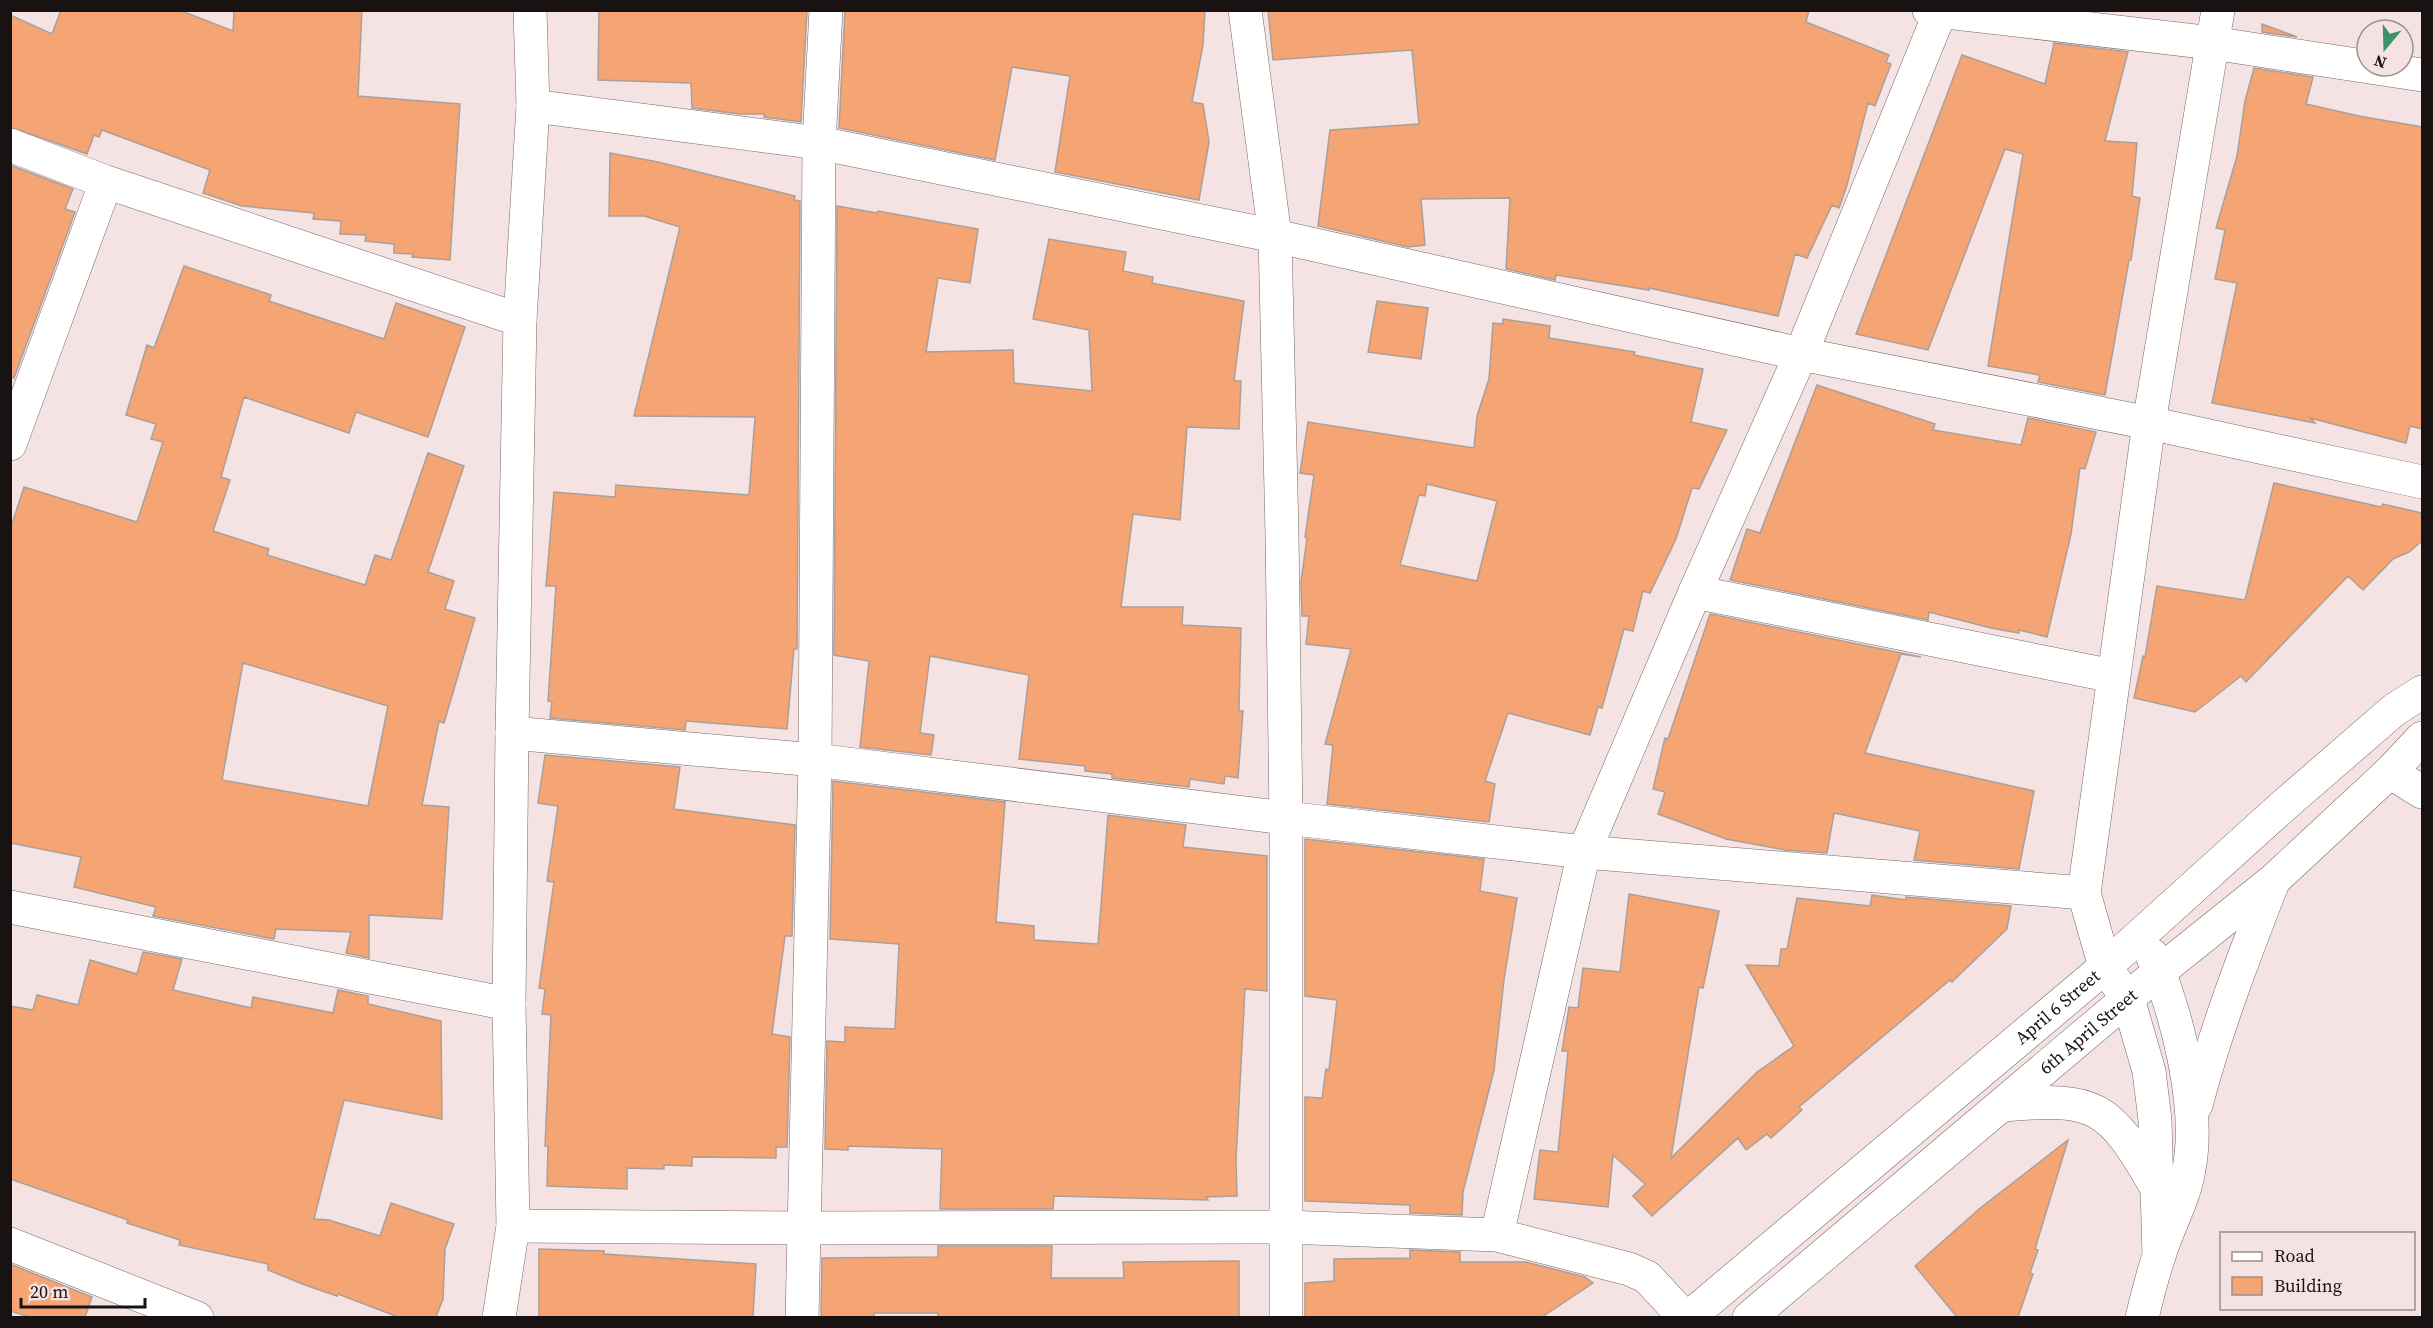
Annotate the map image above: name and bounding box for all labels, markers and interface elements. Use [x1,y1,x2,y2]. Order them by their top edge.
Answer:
north arrow [2355,18,2415,78]
text: N [2371,50,2389,74]
street label: April 6 Street [2009,963,2105,1050]
street label: 6th April Street [2034,983,2142,1080]
legend [2220,1232,2415,1310]
text: Road [2274,1243,2315,1268]
scale bar [21,1271,146,1309]
text: Building [2274,1273,2342,1298]
text: 20 m [30,1279,68,1304]

